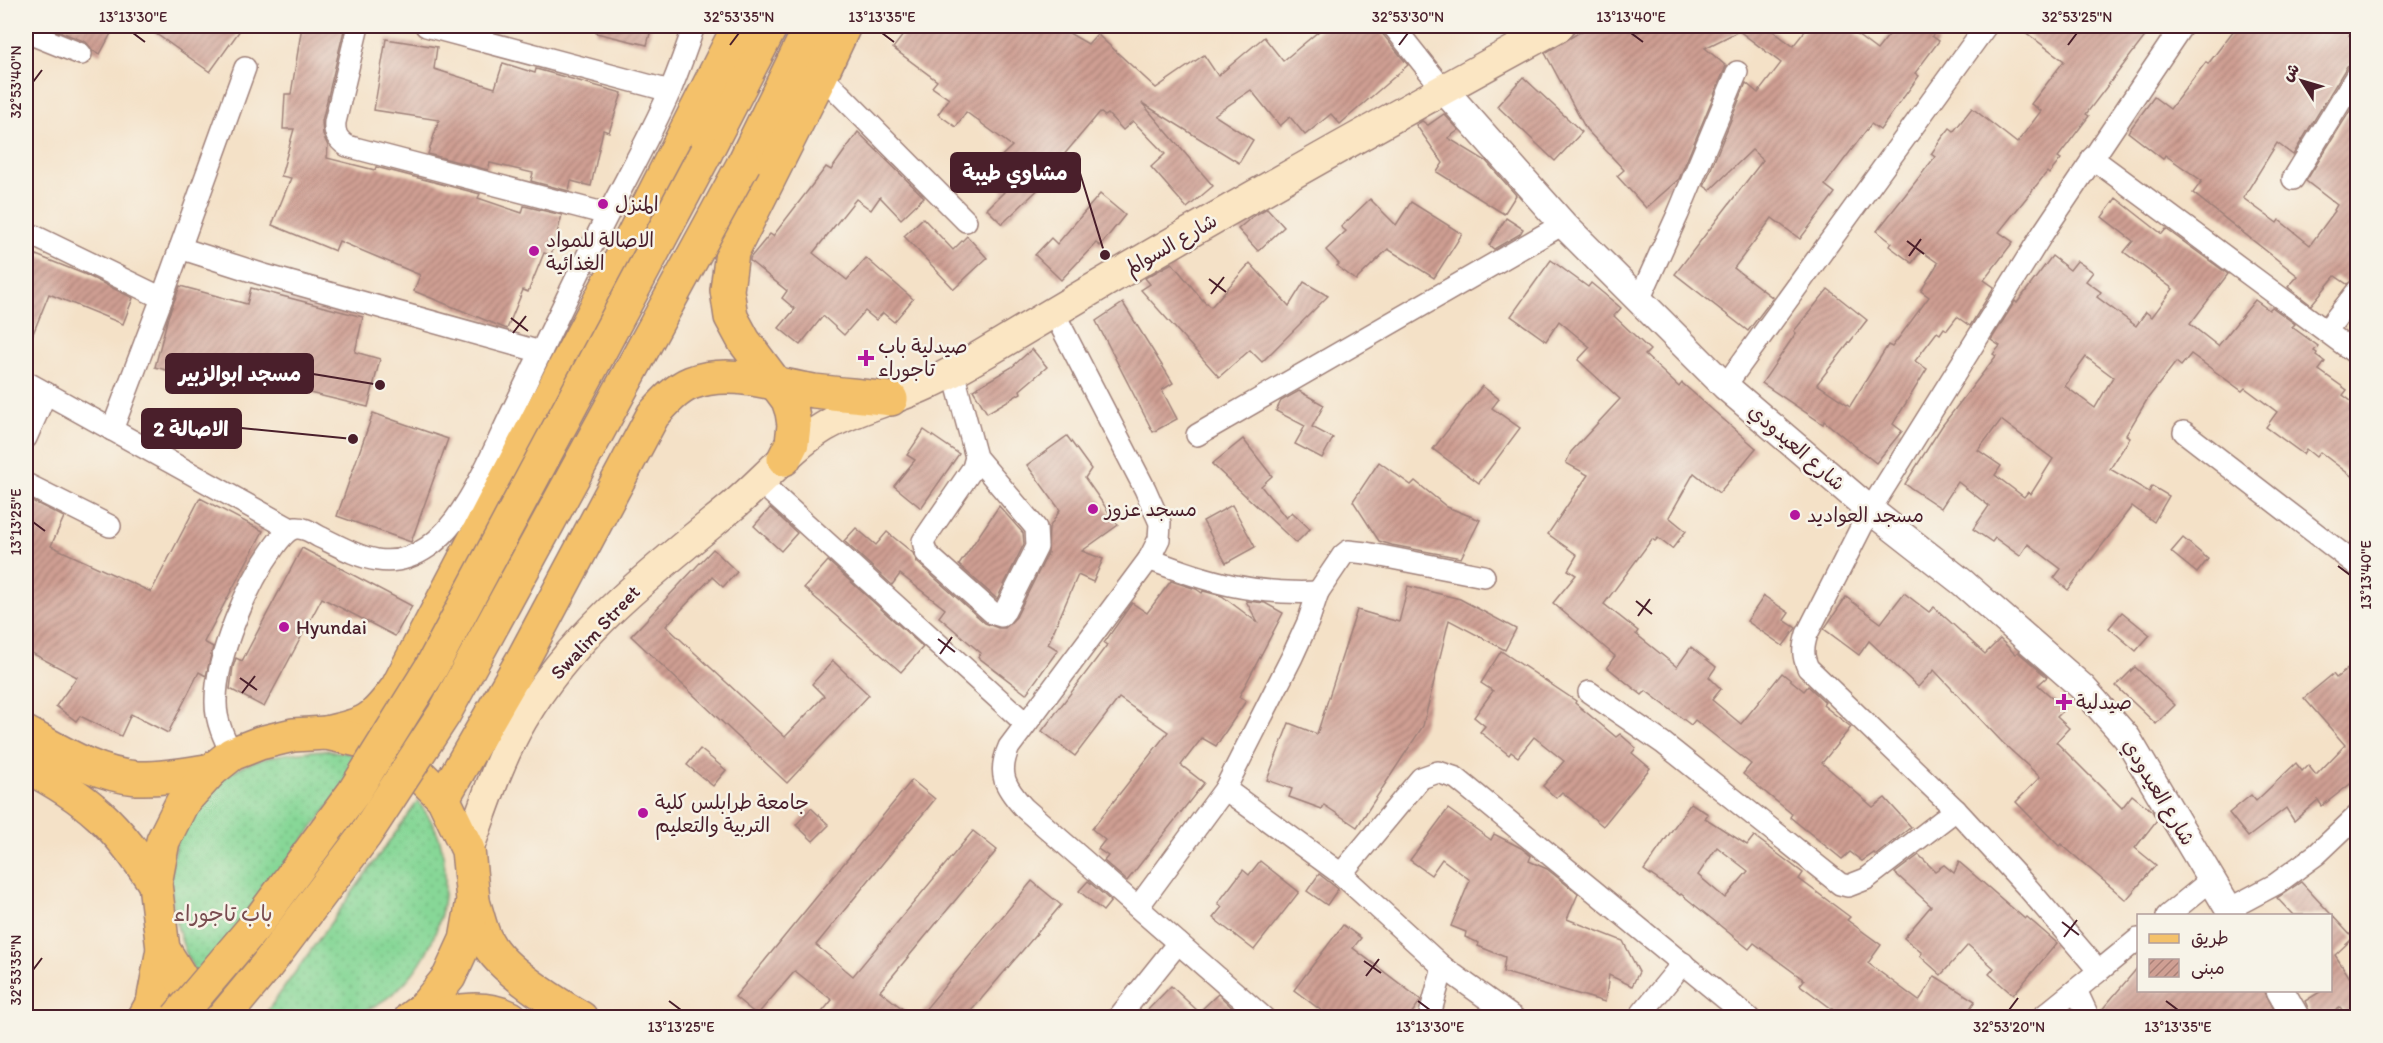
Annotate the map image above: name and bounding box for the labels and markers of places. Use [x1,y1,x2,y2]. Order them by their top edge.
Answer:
callout: مشاوي طيبة [951,153,1080,192]
place label: المنزل [615,192,659,216]
marker: المنزل [596,197,610,211]
place label: الاصالة للمواد الغذائية [546,228,654,275]
marker: الاصالة للمواد الغذائية [527,244,541,258]
place label: صيدلية باب تاجوراء [878,334,968,383]
marker: صيدلية باب تاجوراء [859,351,873,365]
callout: مسجد ابوالزبير [166,354,313,393]
callout: الاصالة 2 [142,409,241,448]
place label: مسجد عزوز [1103,497,1197,521]
marker: مسجد عزوز [1086,502,1100,516]
place label: مسجد العواديد [1807,503,1924,527]
marker: مسجد العواديد [1788,508,1802,522]
place label: Hyundai [296,615,367,639]
marker: Hyundai [277,620,291,634]
place label: صيدلية [2076,690,2132,714]
marker: صيدلية [2057,695,2071,709]
place label: جامعة طرابلس كلية التربية والتعليم [655,790,809,840]
marker: جامعة طرابلس كلية التربية والتعليم [636,806,650,820]

